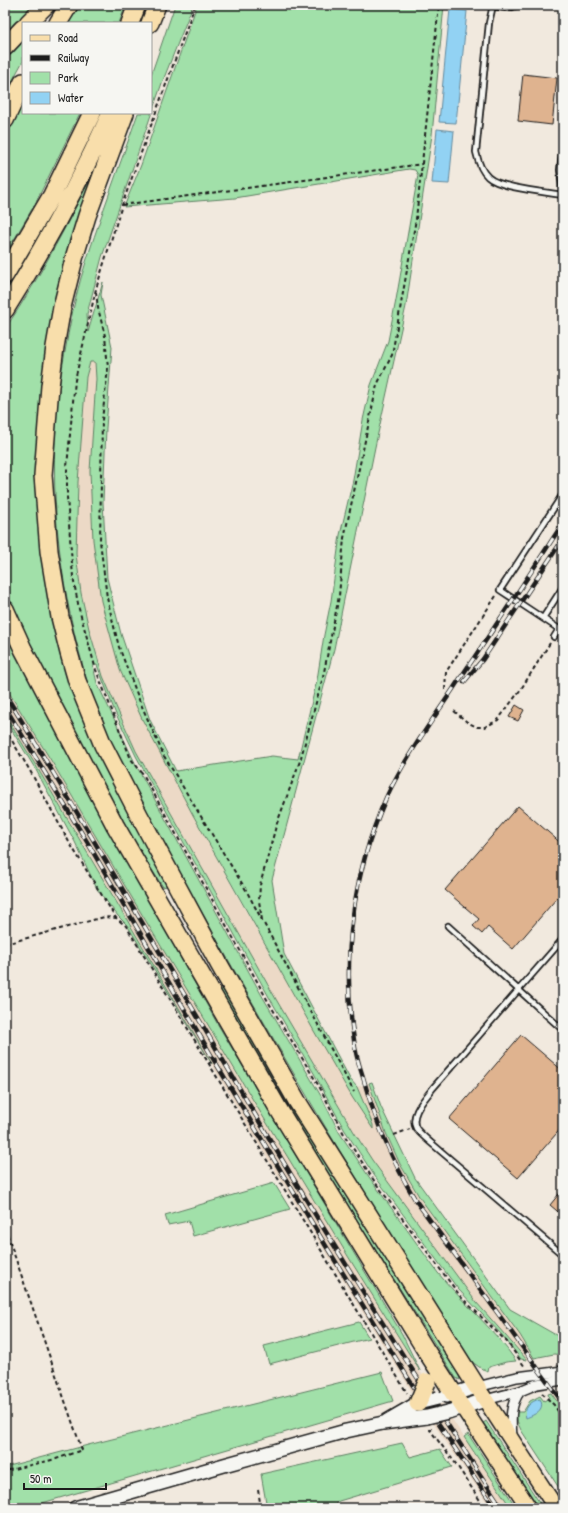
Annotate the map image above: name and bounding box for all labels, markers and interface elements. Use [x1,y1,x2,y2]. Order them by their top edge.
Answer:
legend [22,22,152,114]
text: Road [58,29,78,46]
text: Railway [58,49,89,66]
text: Park [58,69,78,86]
text: Water [58,89,84,106]
scale bar [24,1465,106,1491]
text: 50 m [30,1470,51,1487]

